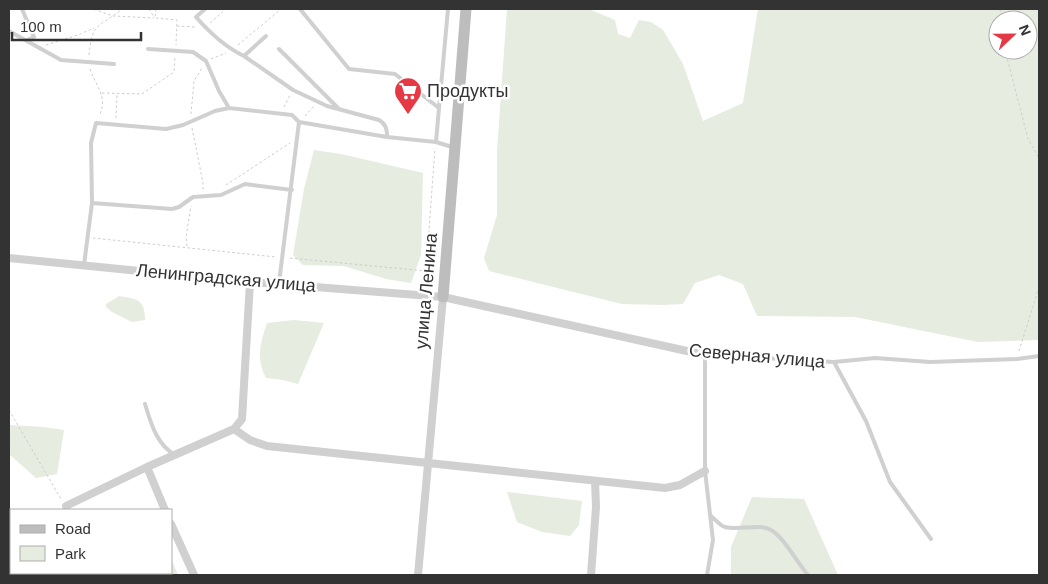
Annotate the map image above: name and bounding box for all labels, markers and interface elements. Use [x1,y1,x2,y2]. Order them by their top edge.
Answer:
scale bar [12,10,141,42]
north arrow [988,10,1038,60]
text: 100 m [20,18,62,35]
text: N [1016,22,1034,38]
supermarket icon: Продукты [393,76,423,115]
place label: Продукты [427,81,508,101]
street label: улица Ленина [411,231,441,350]
street label: Ленинградская улица [135,260,318,296]
street label: Северная улица [688,340,827,372]
legend [10,509,172,574]
text: Road [55,520,91,537]
text: Park [55,545,86,562]

